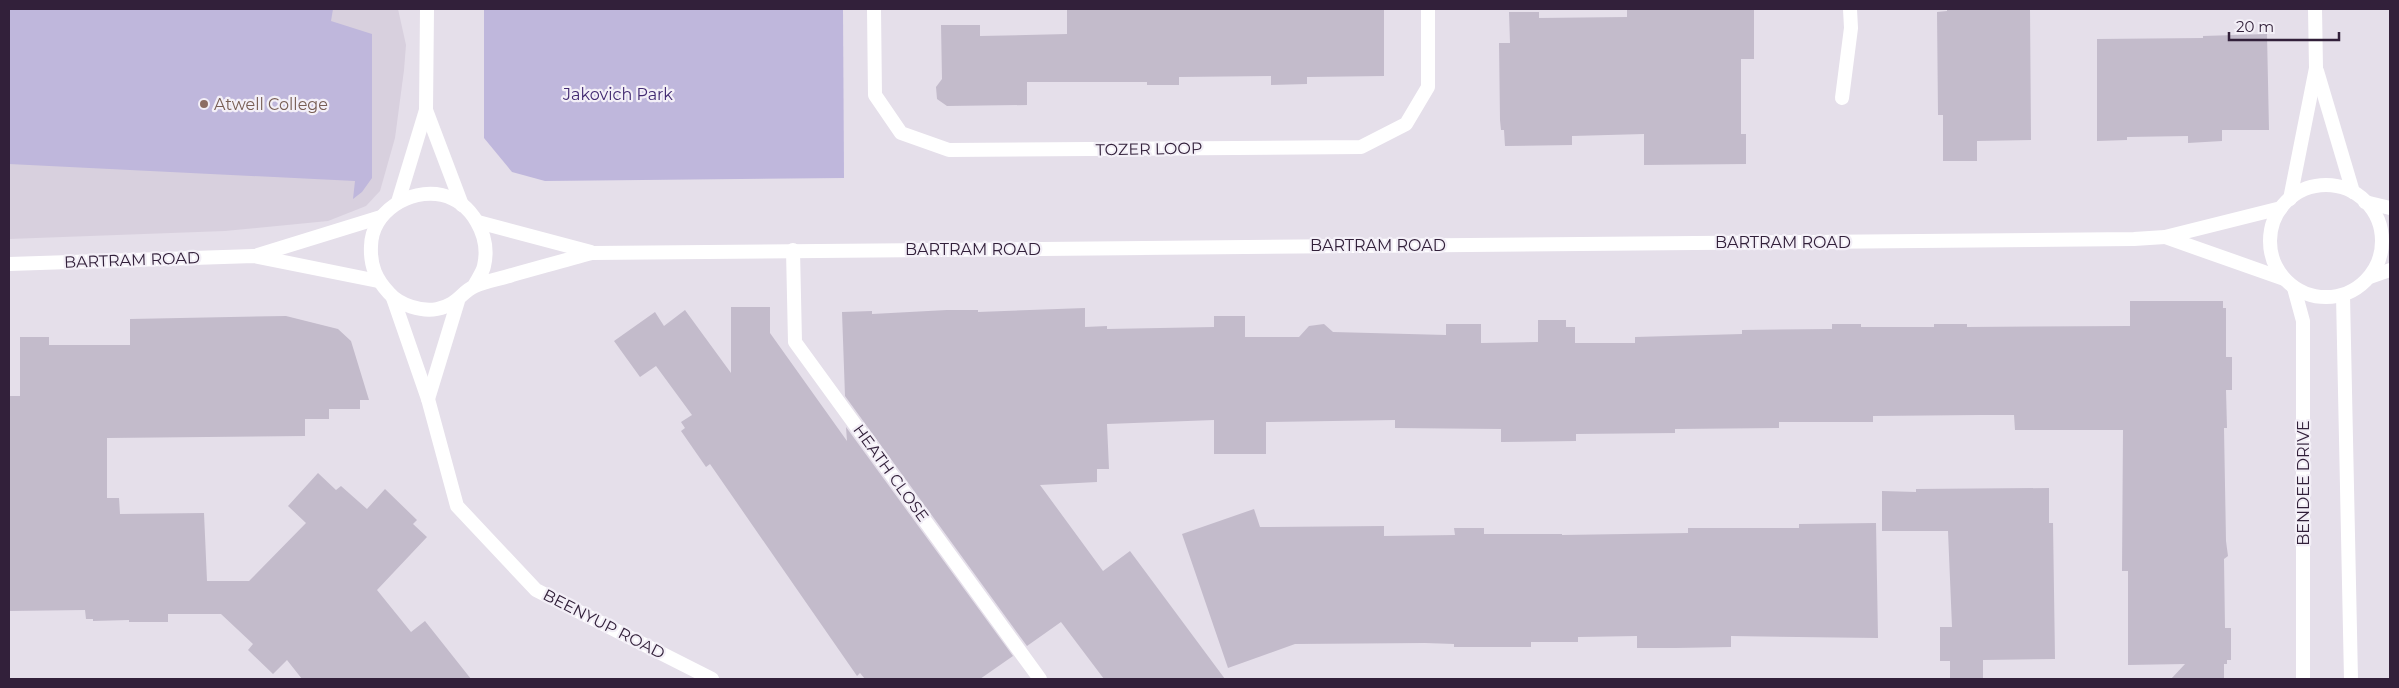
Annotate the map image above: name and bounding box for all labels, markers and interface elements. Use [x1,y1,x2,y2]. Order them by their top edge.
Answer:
scale bar [2229,10,2339,42]
text: 20 m [2236,17,2274,36]
park label: Jakovich Park [562,85,673,104]
place label: Atwell College [214,95,328,114]
marker: Atwell College [198,98,210,110]
street label: TOZER LOOP [1095,139,1203,159]
street label: BARTRAM ROAD [1715,233,1851,252]
street label: BARTRAM ROAD [1310,236,1446,255]
street label: BARTRAM ROAD [905,240,1041,259]
street label: BARTRAM ROAD [64,248,200,272]
street label: BENDEE DRIVE [2294,420,2313,546]
street label: HEATH CLOSE [849,421,933,525]
street label: BEENYUP ROAD [540,585,668,663]

